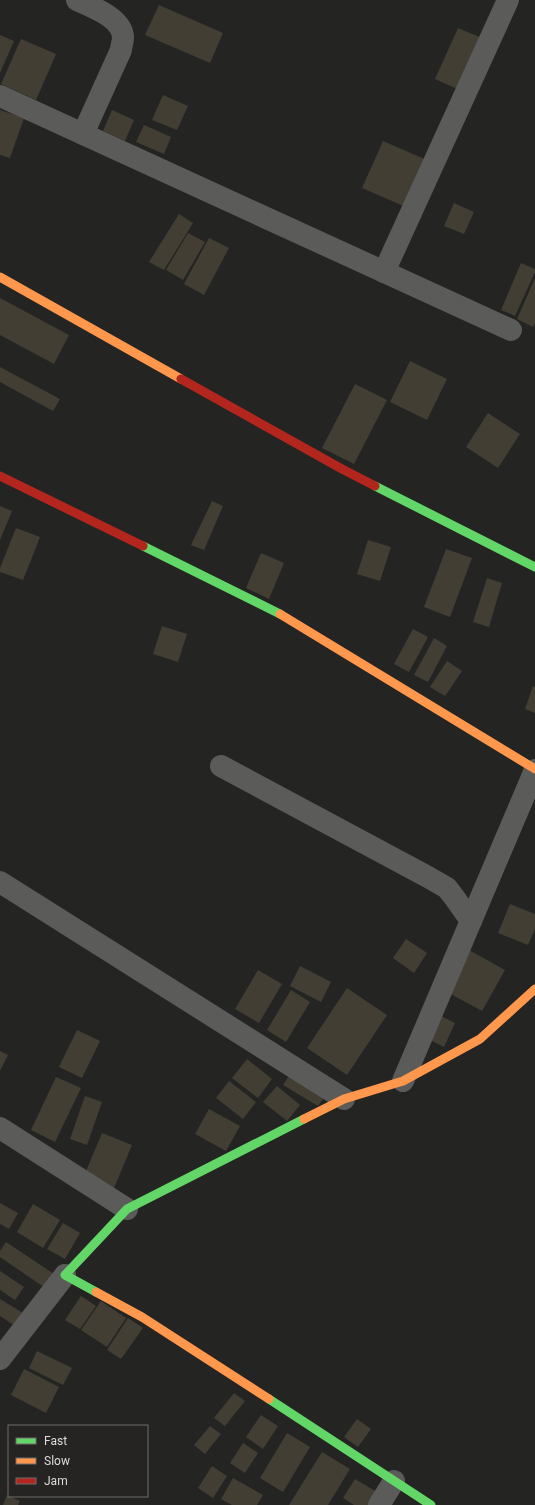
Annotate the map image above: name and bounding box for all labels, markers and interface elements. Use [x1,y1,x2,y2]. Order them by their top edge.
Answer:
legend [8,1425,148,1497]
text: Fast [44,1434,67,1448]
text: Slow [44,1454,70,1468]
text: Jam [44,1474,68,1488]

